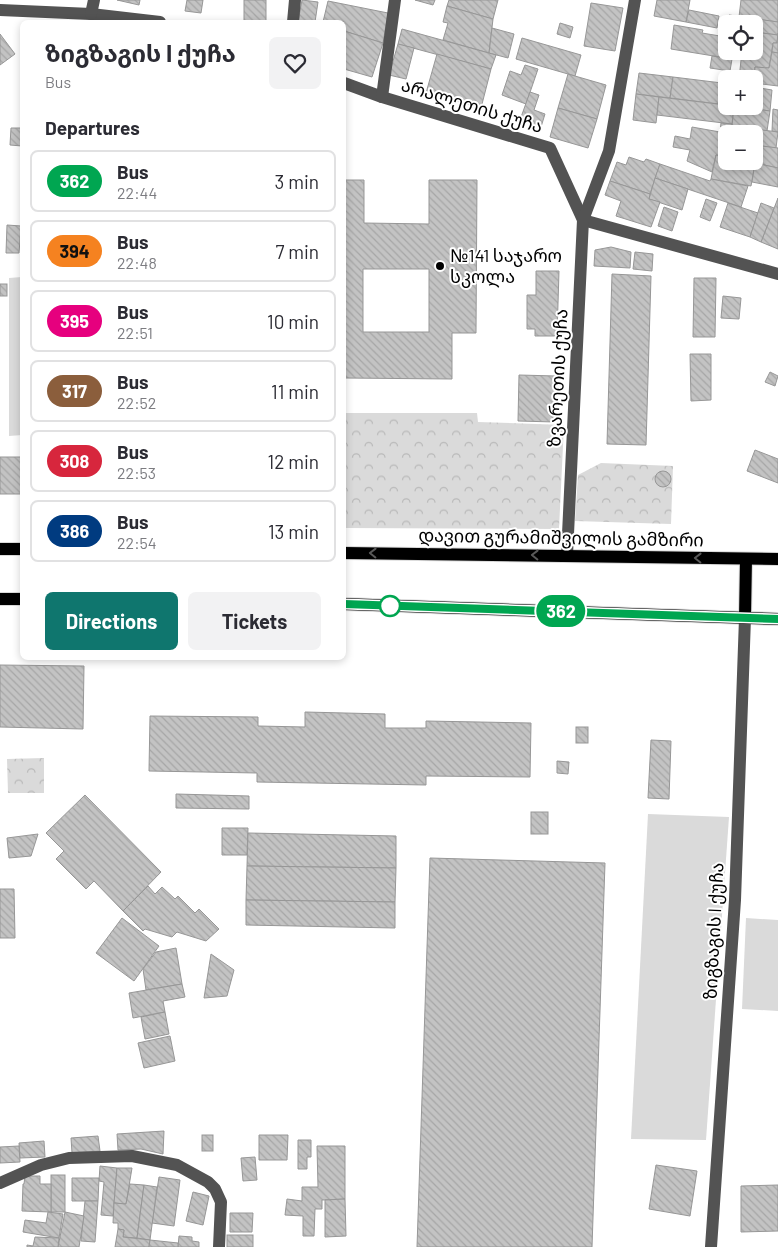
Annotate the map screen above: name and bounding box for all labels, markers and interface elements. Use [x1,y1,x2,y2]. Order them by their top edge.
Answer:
map controls [718,15,763,170]
button: locate [718,15,763,60]
button: heart [269,37,321,89]
text: ზიგზაგის I ქუჩა [45,38,236,67]
button: + [718,70,763,115]
text: Bus [45,72,71,91]
street label: არალეთის ქუჩა [399,73,546,138]
text: Departures [45,116,140,139]
button: − [718,125,763,170]
text: Bus [117,160,149,183]
text: 362 [60,170,89,192]
text: 3 min [275,170,319,193]
text: 22:44 [117,183,157,202]
text: Bus [117,230,149,253]
text: 394 [59,240,90,262]
text: 7 min [275,240,319,263]
place label: №141 საჯარო სკოლა [450,244,562,288]
text: 22:48 [117,253,157,272]
marker: №141 საჯარო სკოლა [434,260,446,272]
text: Bus [117,300,149,323]
street label: ზვარეთის ქუჩა [542,308,573,448]
text: 395 [60,310,89,332]
text: 10 min [267,310,319,333]
text: 22:51 [117,323,153,342]
text: Bus [117,370,149,393]
text: 317 [62,380,87,402]
text: 11 min [271,380,319,403]
text: 22:52 [117,393,156,412]
text: Bus [117,440,149,463]
text: 308 [60,450,89,472]
text: 12 min [268,450,319,473]
text: 22:53 [117,463,156,482]
text: Bus [117,510,149,533]
text: 386 [60,520,89,542]
text: 13 min [268,520,319,543]
street label: დავით გურამიშვილის გამზირი [418,524,704,551]
text: 22:54 [117,533,157,552]
one-way arrow [369,548,376,558]
one-way arrow [531,550,539,560]
one-way arrow [693,553,701,563]
button: Directions [45,592,178,650]
button: Tickets [188,592,321,650]
unlabelled marker [379,595,401,617]
line badge: 362 [532,595,590,627]
text: 362 [546,600,576,622]
street label: ზიგზაგის I ქუჩა [698,862,729,1000]

